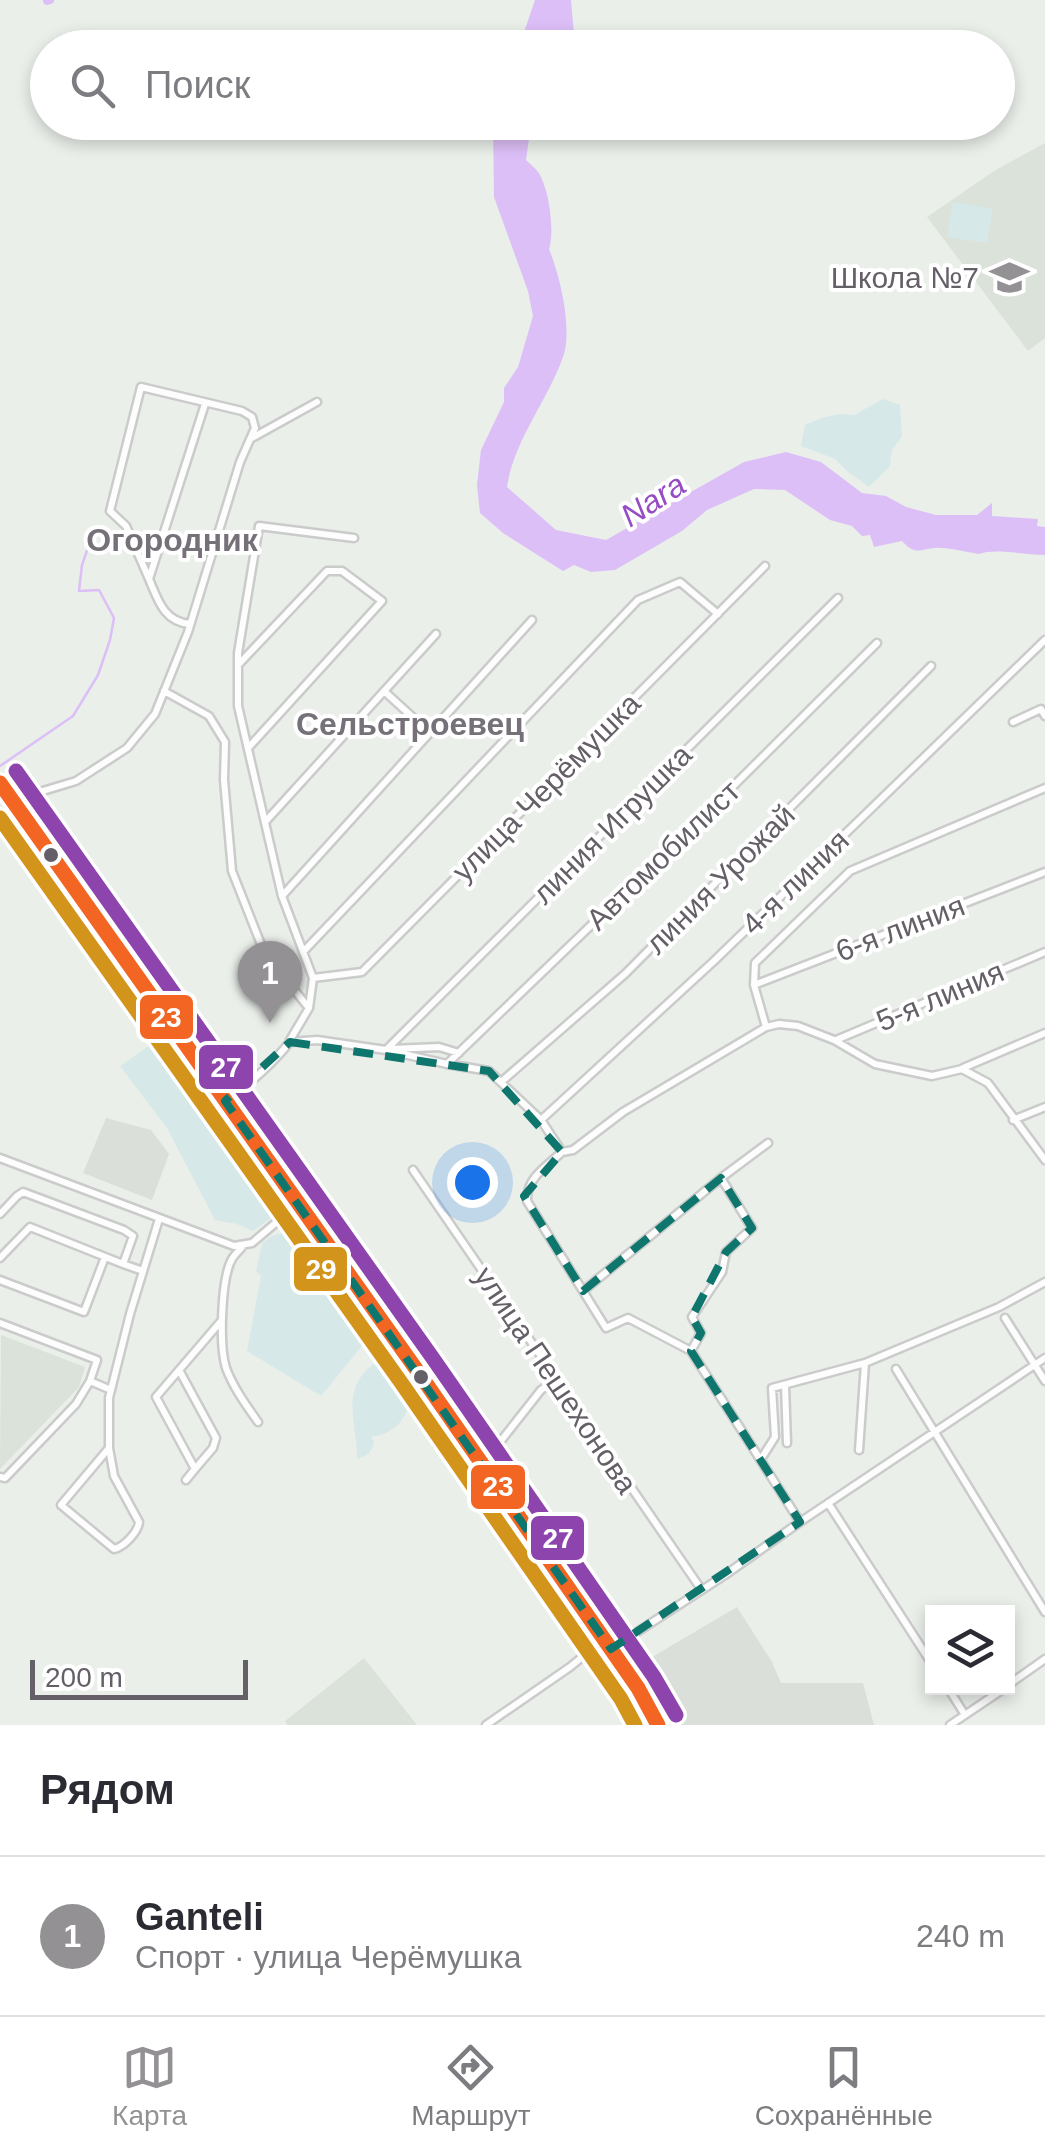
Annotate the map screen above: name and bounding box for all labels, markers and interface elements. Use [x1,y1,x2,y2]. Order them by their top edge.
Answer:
search box [30,30,1015,140]
icon: search [65,58,120,113]
text: Поиск [145,64,250,106]
school or university icon: Школа №7 [988,256,1030,298]
place label: Школа №7 [831,261,979,294]
water label: Nara [614,466,692,534]
district label: Огородник [86,522,259,558]
street label: улица Черёмушка [445,686,647,888]
district label: Сельстроевец [296,706,524,742]
street label: линия Игрушка [526,738,698,910]
street label: Автомобилист [580,774,746,936]
street label: линия Урожай [639,798,801,960]
street label: 4-я линия [735,823,855,941]
unlabelled marker [41,845,61,865]
street label: 6-я линия [831,888,969,968]
pin: 1 [238,940,302,1023]
street label: 5-я линия [871,954,1009,1038]
line badge: 23 [138,993,195,1041]
text: 23 [150,1002,182,1033]
line badge: 27 [197,1043,255,1091]
text: 27 [210,1052,242,1083]
your location [447,1157,498,1208]
line badge: 29 [292,1245,349,1293]
text: 29 [305,1254,337,1285]
street label: улица Пешехонова [468,1260,644,1500]
unlabelled marker [411,1367,431,1387]
line badge: 23 [469,1463,527,1511]
text: 23 [482,1471,514,1502]
line badge: 27 [529,1514,586,1562]
text: 27 [542,1523,574,1554]
map controls [925,1605,1015,1695]
button: layers [925,1605,1015,1695]
scale bar [30,1655,248,1700]
text: 200 m [45,1662,123,1693]
text: Рядом [40,1766,175,1813]
text: Ganteli [135,1896,264,1938]
text: 1 [64,1918,81,1954]
text: 240 m [916,1918,1005,1954]
text: Спорт · улица Черёмушка [135,1939,522,1975]
tab: Карта [112,2040,187,2132]
tab: Маршрут [411,2040,530,2132]
tab: Сохранённые [755,2040,933,2132]

